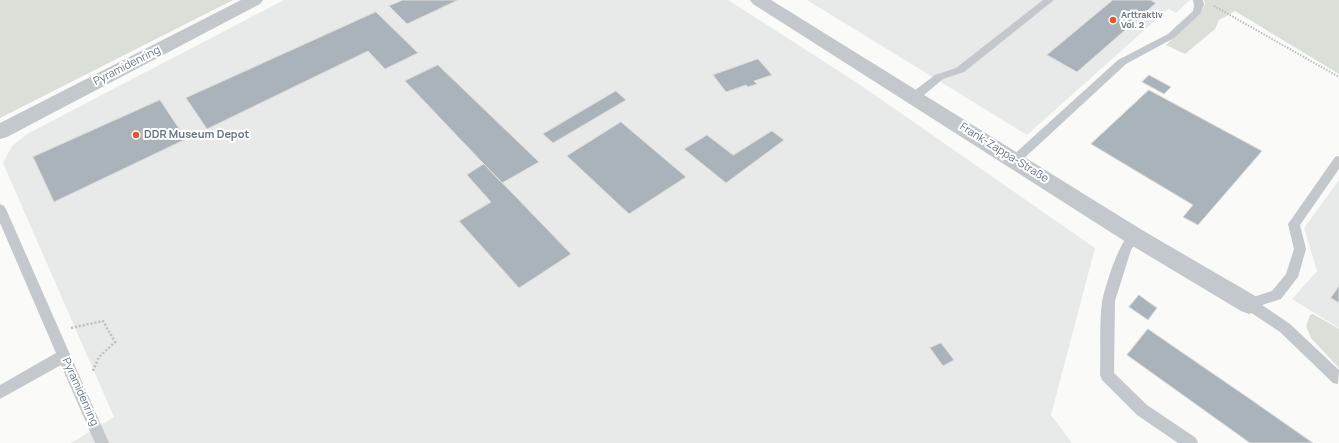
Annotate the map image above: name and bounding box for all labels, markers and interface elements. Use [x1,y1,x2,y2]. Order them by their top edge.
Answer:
place label: Arttraktiv Vol. 2 [1121,10,1163,31]
marker: Arttraktiv Vol. 2 [1108,15,1118,25]
street label: Pyramidenring [91,44,163,88]
street label: Frank-Zappa-Straße [957,120,1051,186]
place label: DDR Museum Depot [144,128,249,142]
marker: DDR Museum Depot [131,130,141,140]
street label: Pyramidenring [59,356,101,428]

